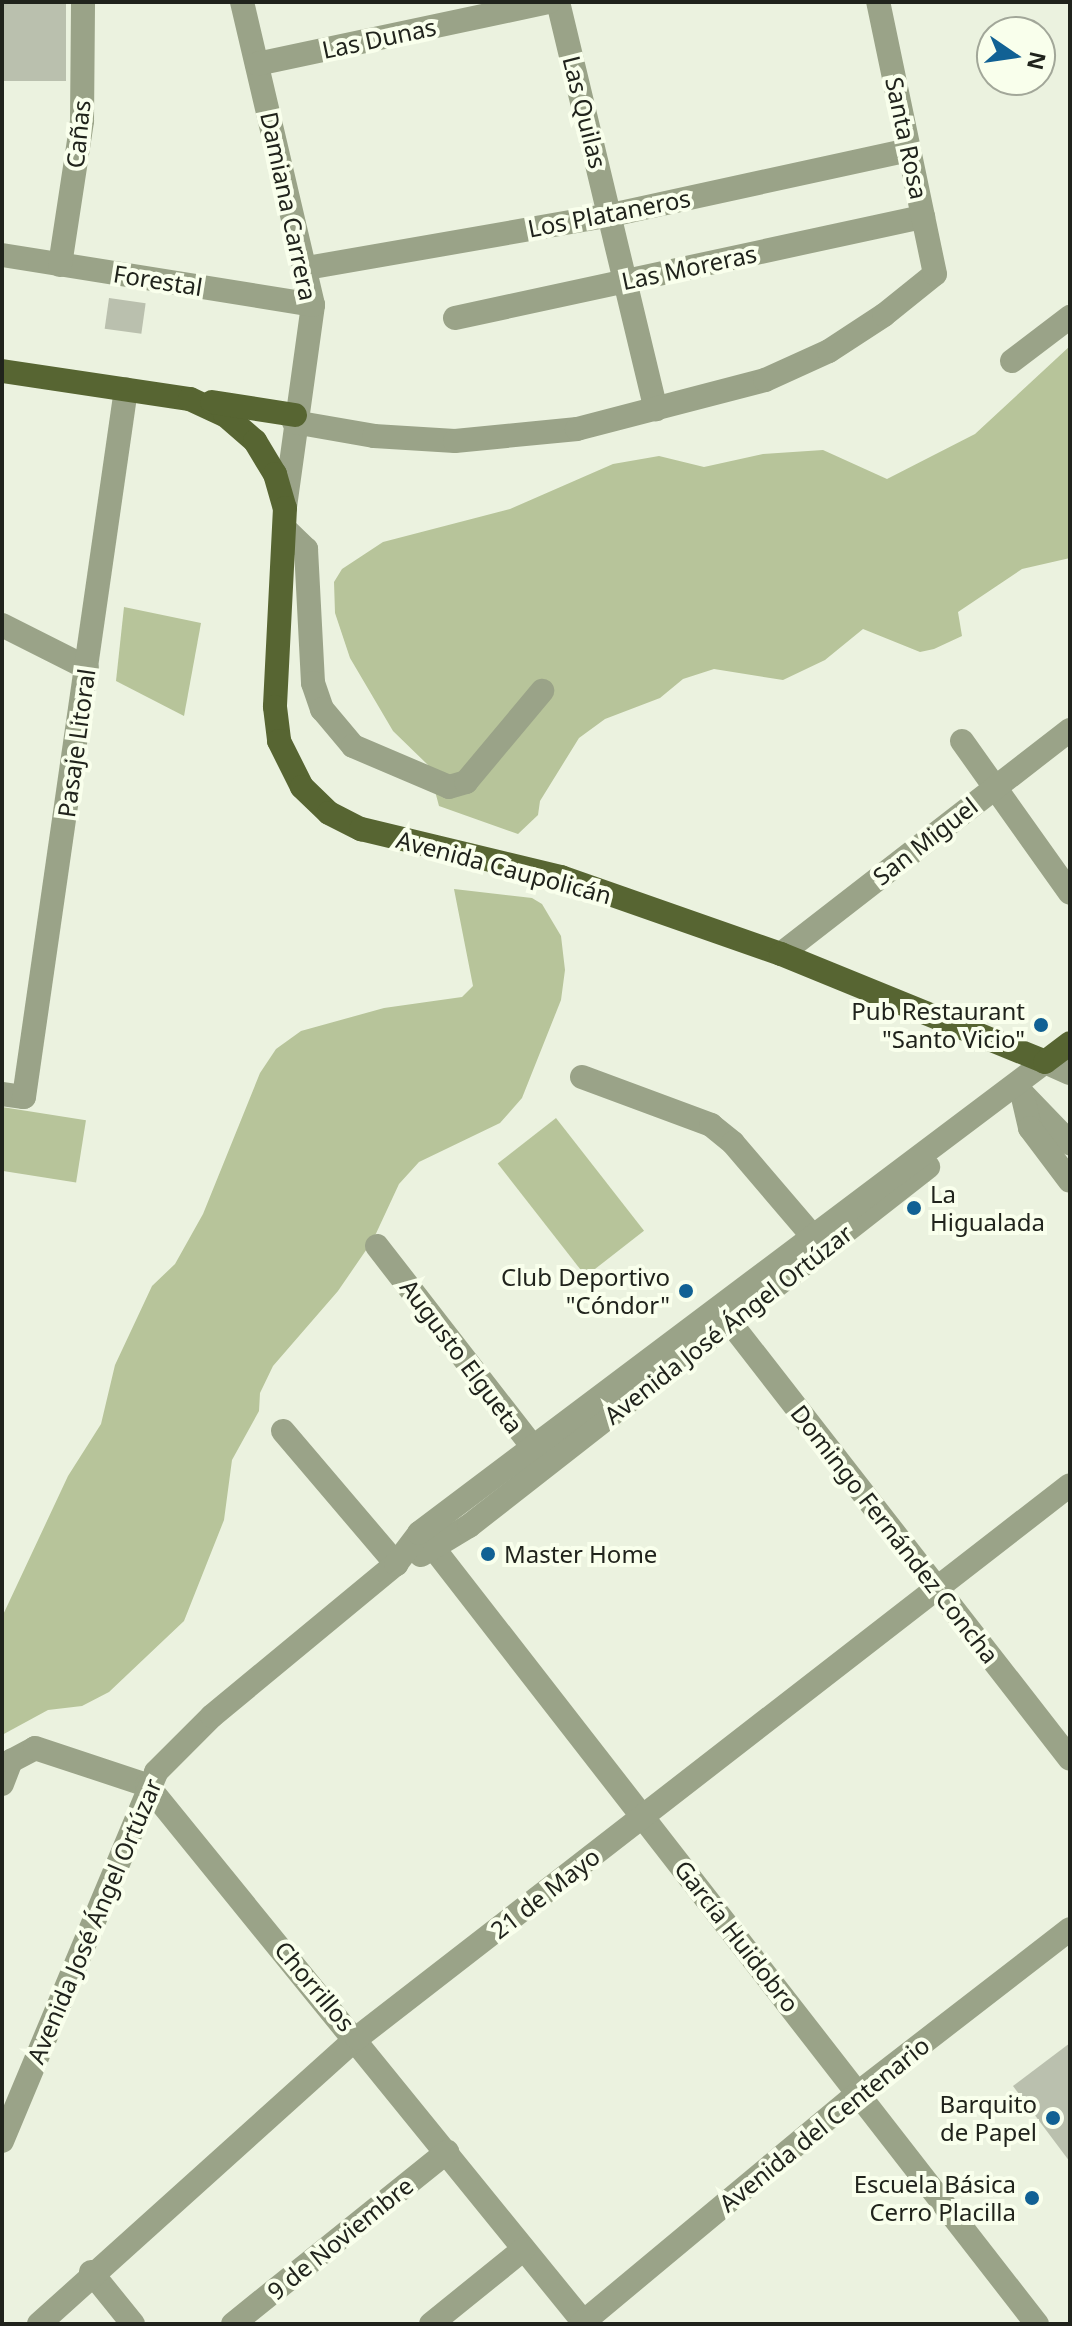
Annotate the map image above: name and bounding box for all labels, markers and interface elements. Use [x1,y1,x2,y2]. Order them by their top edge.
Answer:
street label: Las Dunas [319,12,439,64]
north arrow [976,16,1056,96]
text: N [1021,49,1054,73]
street label: Las Quilas [557,53,613,171]
street label: Santa Rosa [880,74,934,202]
street label: Cañas [60,98,96,170]
street label: Damiana Carrera [255,109,323,303]
street label: Los Plataneros [525,183,693,243]
street label: Las Moreras [619,239,759,295]
street label: Forestal [111,259,205,301]
street label: Pasaje Litoral [51,667,101,819]
street label: San Miguel [867,791,983,891]
street label: Avenida Caupolicán [393,824,615,910]
place label: Pub Restaurant "Santo Vicio" [851,997,1025,1053]
marker: Pub Restaurant "Santo Vicio" [1032,1016,1050,1034]
place label: La Higualada [930,1180,1045,1236]
marker: La Higualada [905,1199,923,1217]
street label: Avenida José Ángel Ortúzar [598,1218,858,1430]
place label: Club Deportivo "Cóndor" [501,1263,670,1319]
street label: Augusto Elgueta [395,1273,529,1439]
marker: Club Deportivo "Cóndor" [677,1282,695,1300]
street label: Domingo Fernández Concha [785,1399,1005,1669]
place label: Master Home [504,1540,657,1568]
marker: Master Home [479,1545,497,1563]
street label: Avenida José Ángel Ortúzar [21,1774,167,2068]
street label: 21 de Mayo [485,1842,605,1944]
street label: García Huidobro [669,1854,805,2018]
street label: Chorrillos [269,1935,361,2037]
street label: Avenida del Centenario [713,2030,935,2218]
place label: Barquito de Papel [940,2090,1037,2146]
marker: Barquito de Papel [1044,2109,1062,2127]
place label: Escuela Básica Cerro Placilla [854,2170,1016,2226]
street label: 9 de Noviembre [261,2171,419,2305]
marker: Escuela Básica Cerro Placilla [1023,2189,1041,2207]

